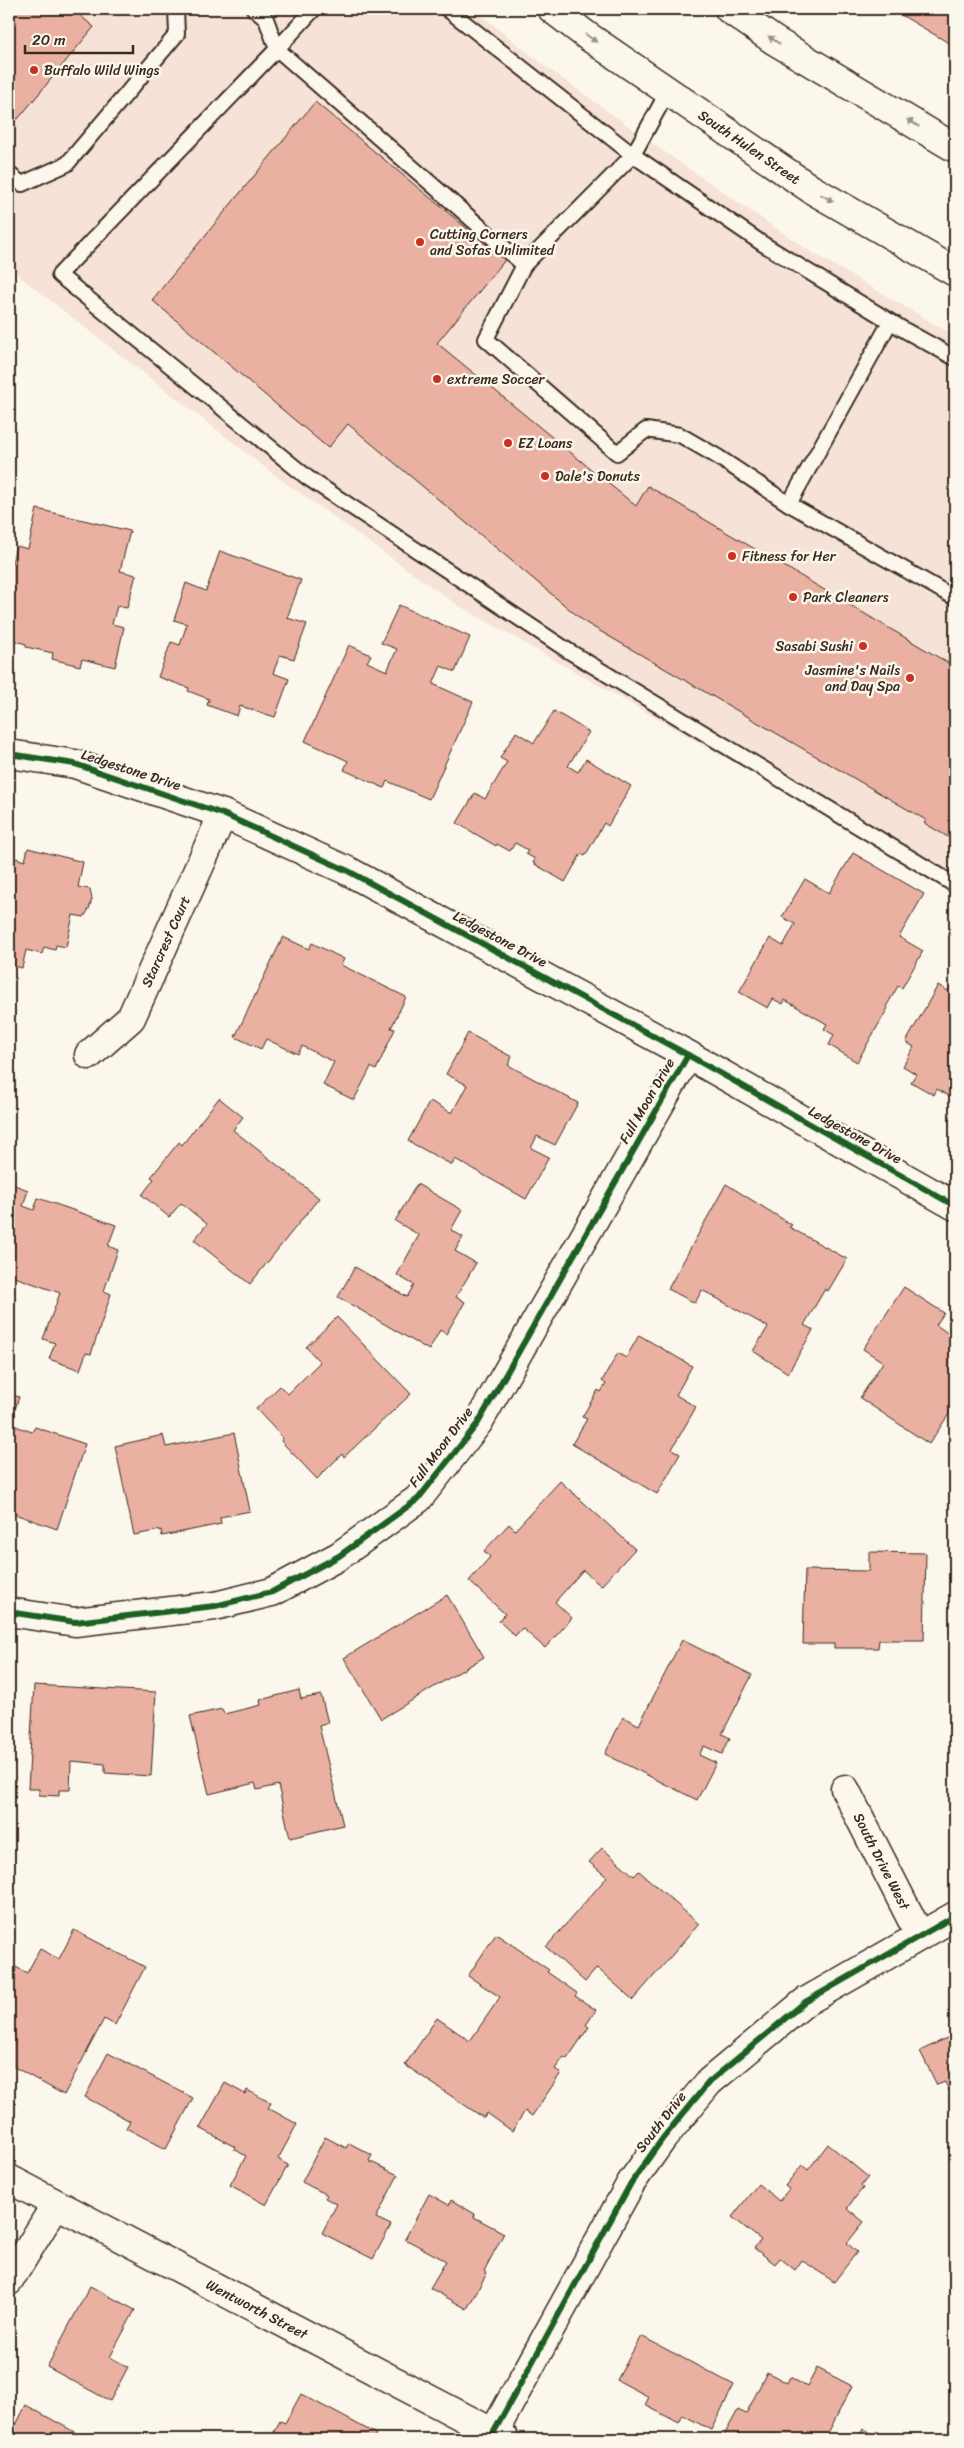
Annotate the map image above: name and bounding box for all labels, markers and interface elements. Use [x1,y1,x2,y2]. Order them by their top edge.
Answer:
scale bar [25,22,132,54]
text: 20 m [32,27,66,53]
one-way arrow [584,33,598,43]
one-way arrow [767,35,781,45]
place label: Buffalo Wild Wings [44,58,159,83]
marker: Buffalo Wild Wings [28,64,40,76]
street label: South Hulen Street [693,103,806,191]
one-way arrow [907,119,920,128]
one-way arrow [820,194,833,203]
place label: Cutting Corners and Sofas Unlimited [430,222,556,263]
marker: Cutting Corners and Sofas Unlimited [414,236,426,248]
place label: extreme Soccer [447,367,546,392]
marker: extreme Soccer [431,373,443,385]
place label: EZ Loans [518,431,573,456]
marker: EZ Loans [502,437,514,449]
place label: Dale's Donuts [555,464,640,489]
marker: Dale's Donuts [539,470,551,482]
place label: Fitness for Her [742,544,837,569]
marker: Fitness for Her [726,550,738,562]
place label: Park Cleaners [803,585,889,610]
marker: Park Cleaners [787,591,799,603]
place label: Sasabi Sushi [775,634,854,659]
marker: Sasabi Sushi [857,640,869,652]
place label: Jasmine's Nails and Day Spa [804,658,900,699]
marker: Jasmine's Nails and Day Spa [904,672,916,684]
street label: Ledgestone Drive [78,742,184,798]
street label: Starcrest Court [134,891,197,991]
street label: Ledgestone Drive [448,904,552,974]
street label: Full Moon Drive [612,1053,682,1149]
street label: Ledgestone Drive [804,1099,907,1171]
street label: Full Moon Drive [402,1401,480,1493]
street label: South Drive West [847,1808,918,1915]
street label: South Drive [629,2086,693,2158]
street label: Wentworth Street [202,2272,314,2347]

